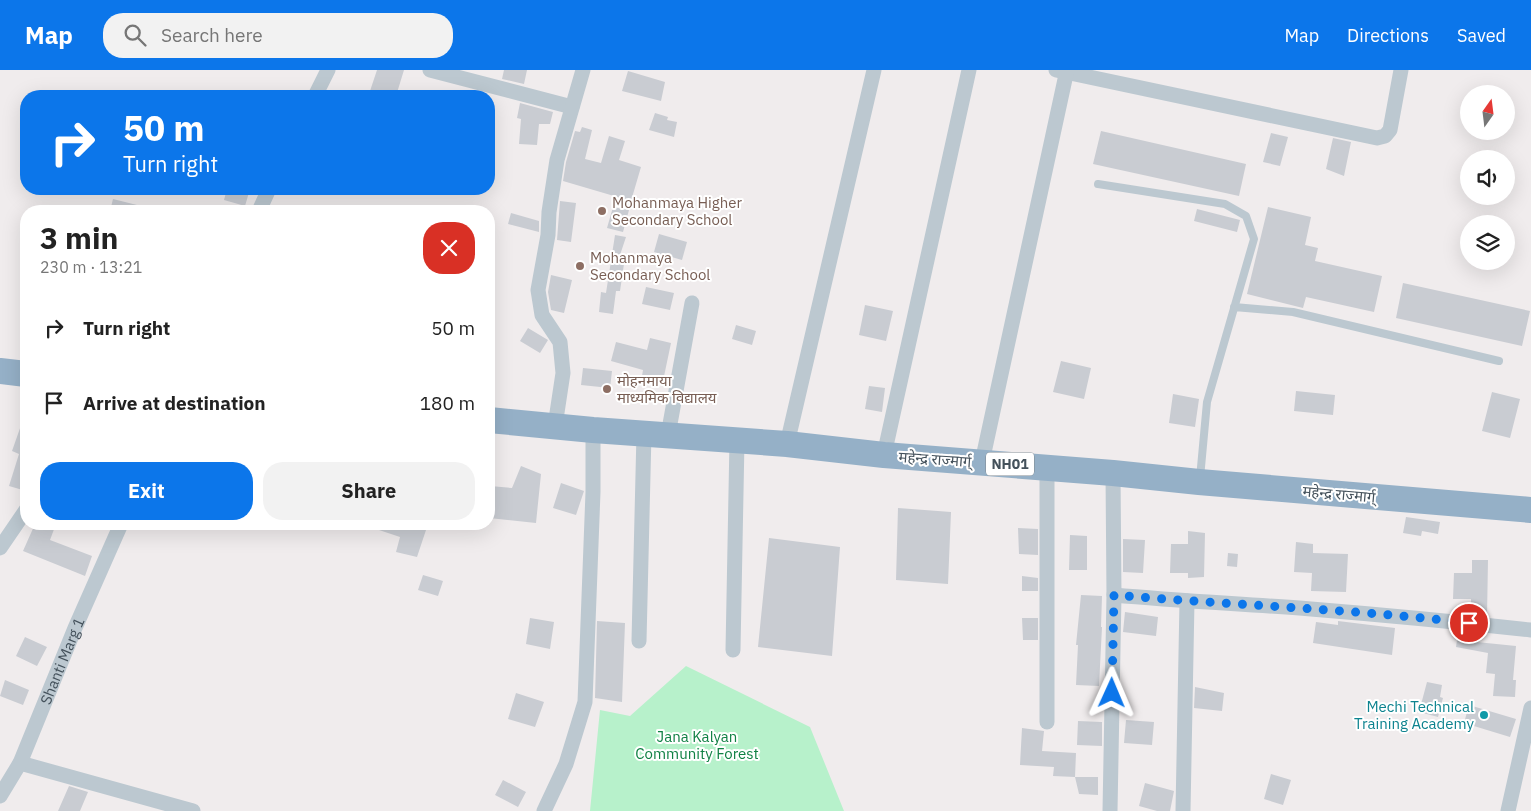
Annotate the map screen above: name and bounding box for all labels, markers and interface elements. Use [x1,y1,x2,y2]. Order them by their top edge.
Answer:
search box [103,13,453,58]
text: Map [25,19,73,51]
icon: search [121,21,149,49]
text: Search here [161,23,263,47]
text: Map [1284,24,1319,47]
text: Directions [1347,24,1429,47]
text: Saved [1457,24,1506,47]
north arrow [1460,85,1515,140]
map controls [1460,85,1515,270]
text: 50 m [123,105,205,151]
icon: right [40,110,105,175]
text: Turn right [123,149,218,178]
button: sound [1460,150,1515,205]
place label: Mohanmaya Higher Secondary School [612,193,743,229]
marker: Mohanmaya Higher Secondary School [596,205,608,217]
button: layers [1460,215,1515,270]
text: 3 min [40,218,118,257]
button: close [423,222,475,274]
place label: Mohanmaya Secondary School [590,248,710,284]
text: 230 m · 13:21 [40,257,142,277]
marker: Mohanmaya Secondary School [574,260,586,272]
icon: right [40,314,68,342]
text: Turn right [83,316,170,340]
text: 50 m [431,316,475,340]
place label: मोहनमाया माध्यमिक विद्यालय [617,371,717,407]
marker: मोहनमाया माध्यमिक विद्यालय [601,383,613,395]
icon: arrive [40,389,68,417]
text: Arrive at destination [83,391,266,415]
text: 180 m [420,391,475,415]
street label: महेन्द्र राज्मार्ग् [898,447,974,472]
road number: NH01 [986,452,1034,476]
button: Exit [40,462,253,520]
button: Share [263,462,475,520]
street label: महेन्द्र राज्मार्ग् [1302,481,1378,508]
pin [1448,602,1490,644]
icon: arrive [1455,609,1483,637]
street label: Shanti Marg 1 [35,614,88,707]
position arrow [1085,666,1137,718]
place label: Mechi Technical Training Academy [1354,697,1475,733]
marker: Mechi Technical Training Academy [1478,709,1490,721]
park label: Jana Kalyan Community Forest [635,727,759,763]

